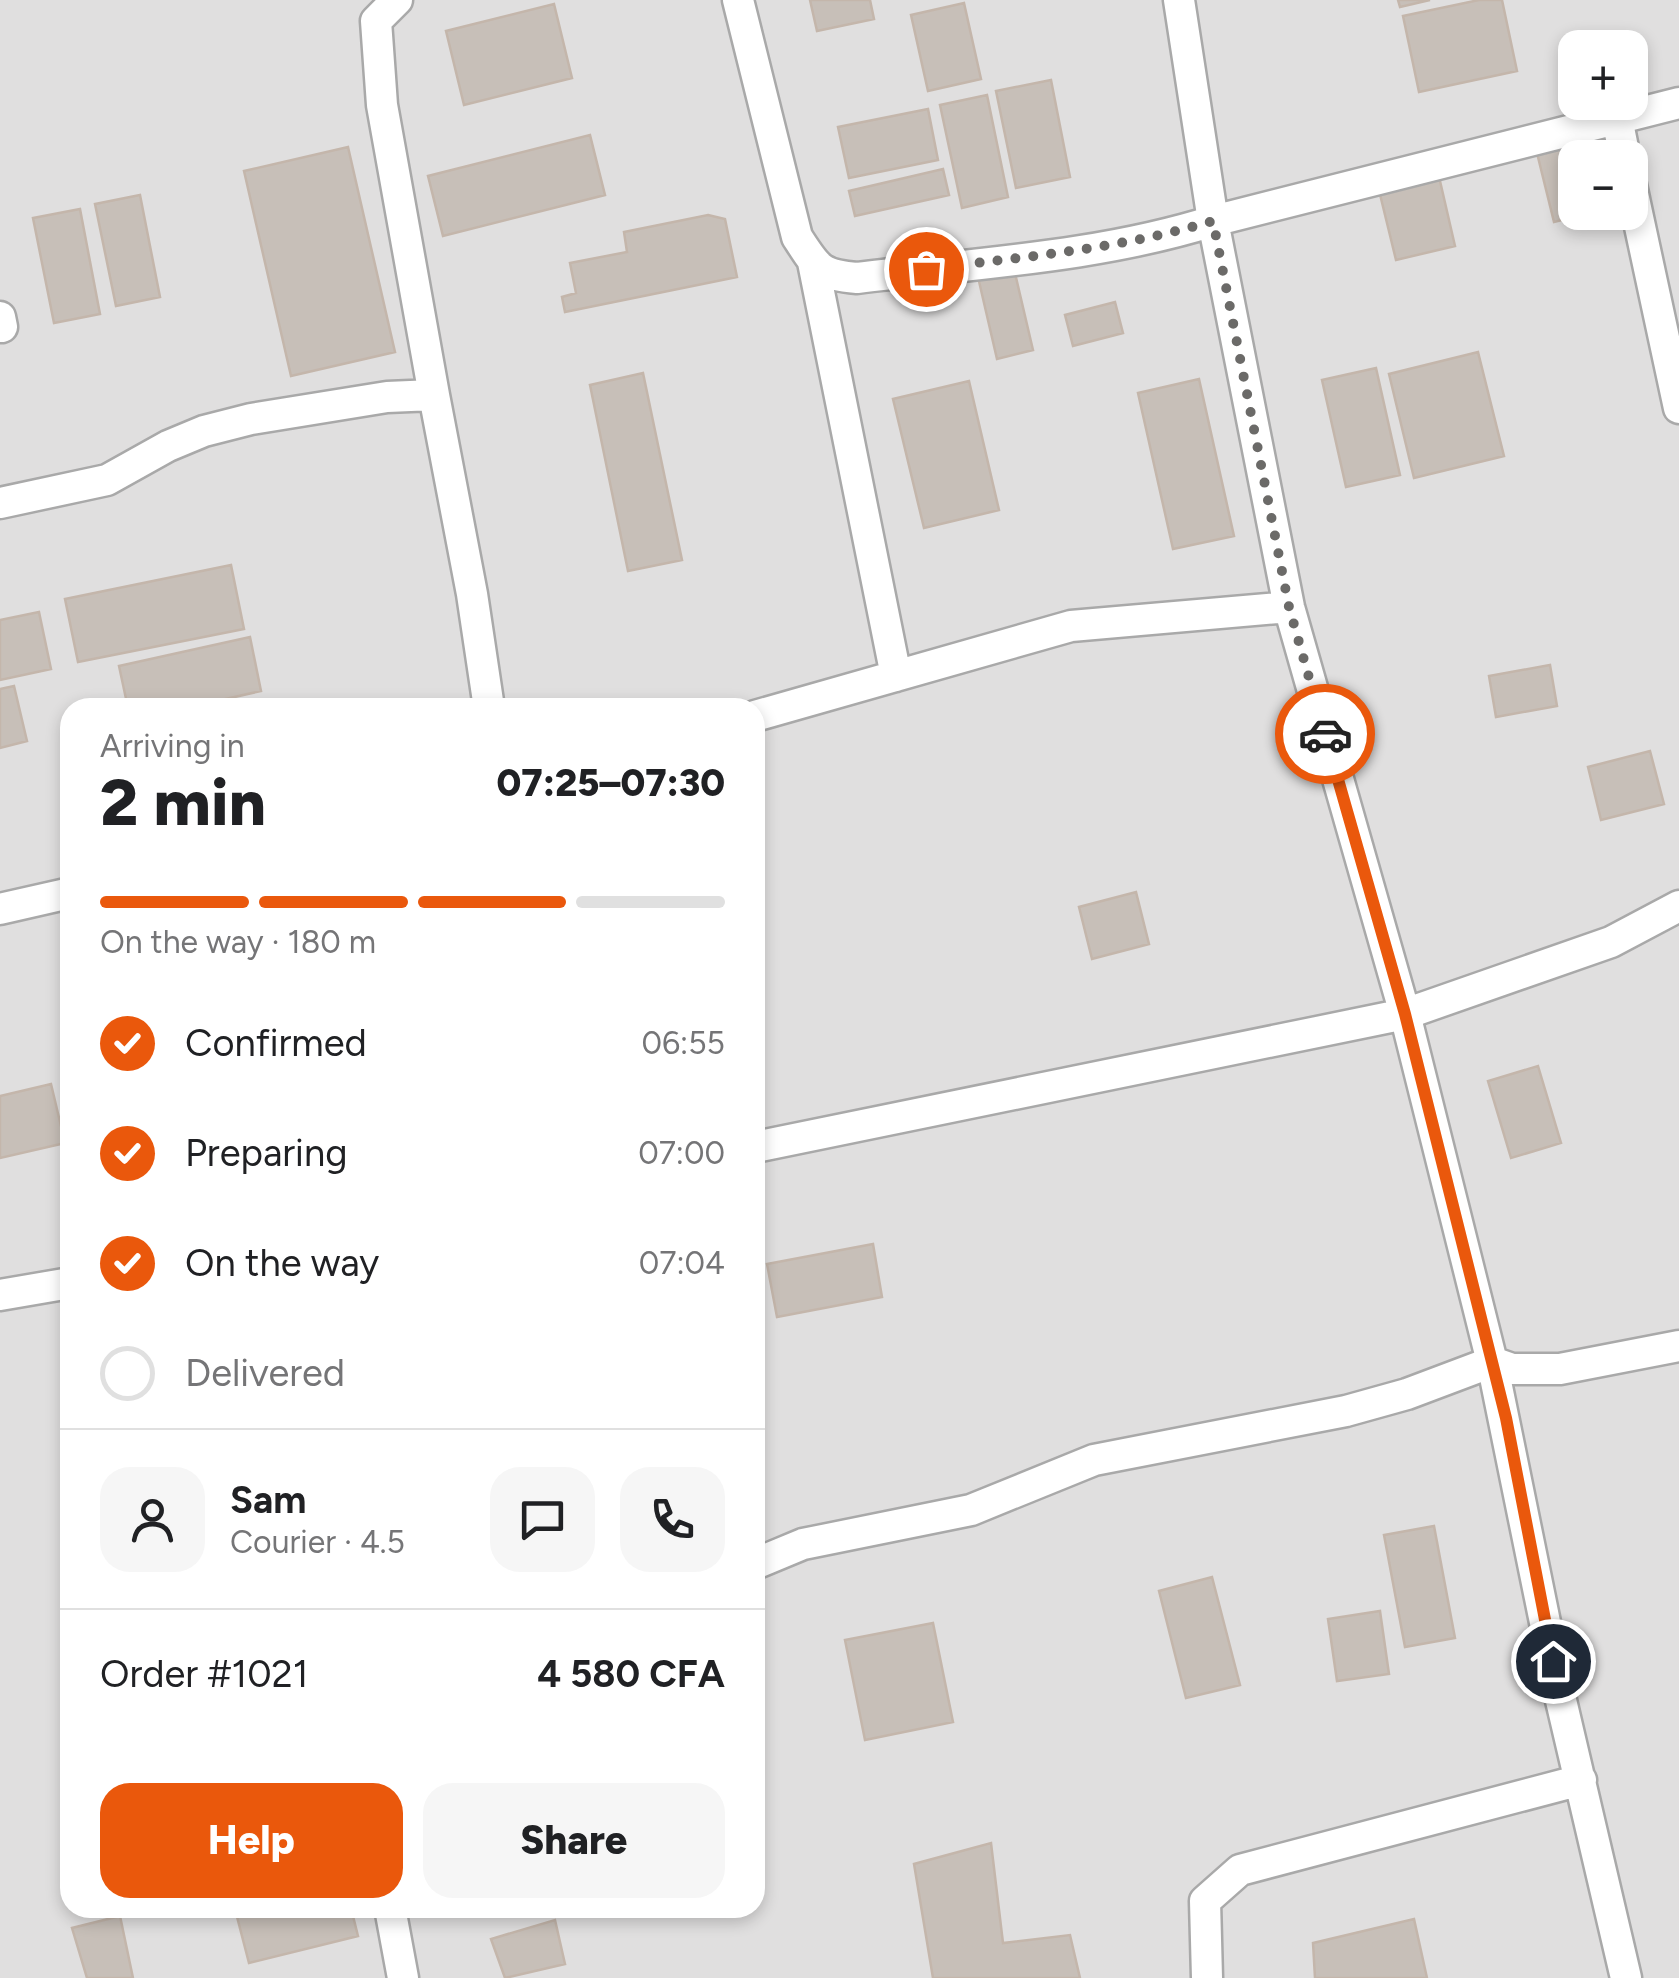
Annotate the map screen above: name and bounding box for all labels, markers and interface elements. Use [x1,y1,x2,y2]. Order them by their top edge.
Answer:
map controls [1558,30,1648,230]
button: + [1558,30,1648,120]
button: − [1558,140,1648,230]
pin [884,227,969,312]
icon: bag [899,242,954,297]
courier [1275,684,1375,784]
icon: car [1298,707,1353,762]
text: Arriving in [100,727,245,765]
text: 07:25–07:30 [496,760,725,806]
text: 2 min [100,763,266,841]
text: On the way · 180 m [100,923,376,961]
icon: check [100,1016,155,1071]
text: Confirmed [185,1020,367,1066]
text: 06:55 [641,1024,725,1062]
icon: check [100,1126,155,1181]
text: Preparing [185,1130,347,1176]
text: 07:00 [638,1134,725,1172]
icon: check [100,1236,155,1291]
text: On the way [185,1240,379,1286]
text: 07:04 [639,1244,725,1282]
text: Delivered [185,1350,345,1396]
button: person [100,1467,205,1572]
button: chat [490,1467,595,1572]
button: phone [620,1467,725,1572]
text: Sam [230,1477,306,1523]
text: Courier · 4.5 [230,1523,405,1561]
pin [1511,1619,1596,1704]
icon: home [1526,1634,1581,1689]
text: Order #1021 [100,1651,308,1697]
text: 4 580 CFA [537,1651,725,1697]
button: Help [100,1783,403,1898]
button: Share [423,1783,725,1898]

